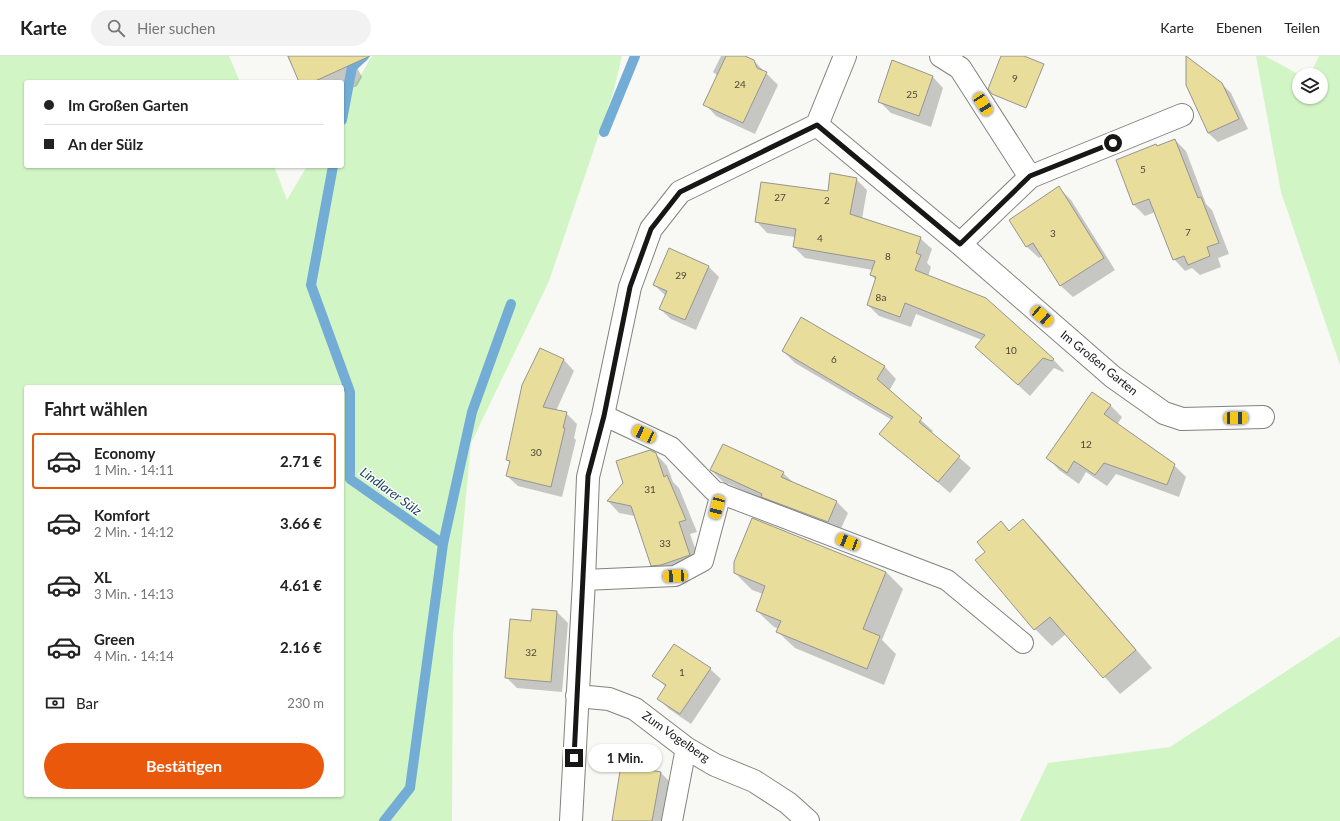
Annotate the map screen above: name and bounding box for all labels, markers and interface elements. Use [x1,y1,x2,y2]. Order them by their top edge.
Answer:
search box [91,10,371,46]
text: Karte [20,16,67,39]
icon: search [105,17,127,39]
text: Hier suchen [137,19,215,37]
text: Karte [1160,19,1194,36]
text: Ebenen [1216,19,1262,36]
text: Teilen [1284,19,1320,36]
map controls [1292,68,1328,104]
button: layers [1292,68,1328,104]
house number: 9 [1012,72,1018,84]
house number: 24 [734,78,746,90]
house number: 25 [906,88,918,100]
car [971,91,995,117]
text: Im Großen Garten [68,96,189,114]
route start [1104,134,1122,152]
text: An der Sülz [68,135,143,153]
house number: 5 [1140,163,1146,175]
house number: 27 [774,191,786,203]
house number: 2 [824,194,830,206]
house number: 7 [1185,226,1191,238]
house number: 3 [1050,227,1056,239]
house number: 4 [817,232,823,244]
house number: 8 [885,250,891,262]
house number: 29 [675,269,687,281]
house number: 8a [876,291,886,303]
car [1029,304,1055,328]
street label: Im Großen Garten [1058,327,1141,398]
house number: 10 [1005,344,1017,356]
house number: 6 [831,353,837,365]
text: Fahrt wählen [44,398,148,420]
car [1224,412,1248,424]
car [631,423,657,445]
house number: 12 [1080,438,1092,450]
icon: car [46,443,82,479]
text: Economy [94,444,155,462]
house number: 30 [530,446,542,458]
text: 2.71 € [280,452,322,470]
text: 1 Min. · 14:11 [94,462,174,478]
water label: Lindlarer Sülz [357,463,425,519]
house number: 31 [644,483,656,495]
car [708,494,726,520]
icon: car [46,505,82,541]
text: Komfort [94,506,150,524]
text: 3.66 € [280,514,322,532]
text: 2 Min. · 14:12 [94,524,174,540]
car [835,532,861,552]
house number: 33 [659,537,671,549]
icon: car [46,567,82,603]
text: XL [94,568,112,586]
car [663,569,687,583]
text: 4.61 € [280,576,322,594]
text: 3 Min. · 14:13 [94,586,174,602]
icon: car [46,629,82,665]
text: Green [94,630,135,648]
text: 2.16 € [280,638,322,656]
house number: 32 [525,646,537,658]
text: 4 Min. · 14:14 [94,648,174,664]
house number: 1 [679,666,685,678]
icon: cash [44,692,66,714]
text: Bar [76,694,99,712]
text: 230 m [287,695,324,711]
street label: Zum Vogelberg [640,708,713,765]
button: Bestätigen [44,743,324,789]
callout: 1 Min. [588,744,662,772]
route end [565,749,583,767]
text: 1 Min. [607,750,643,766]

